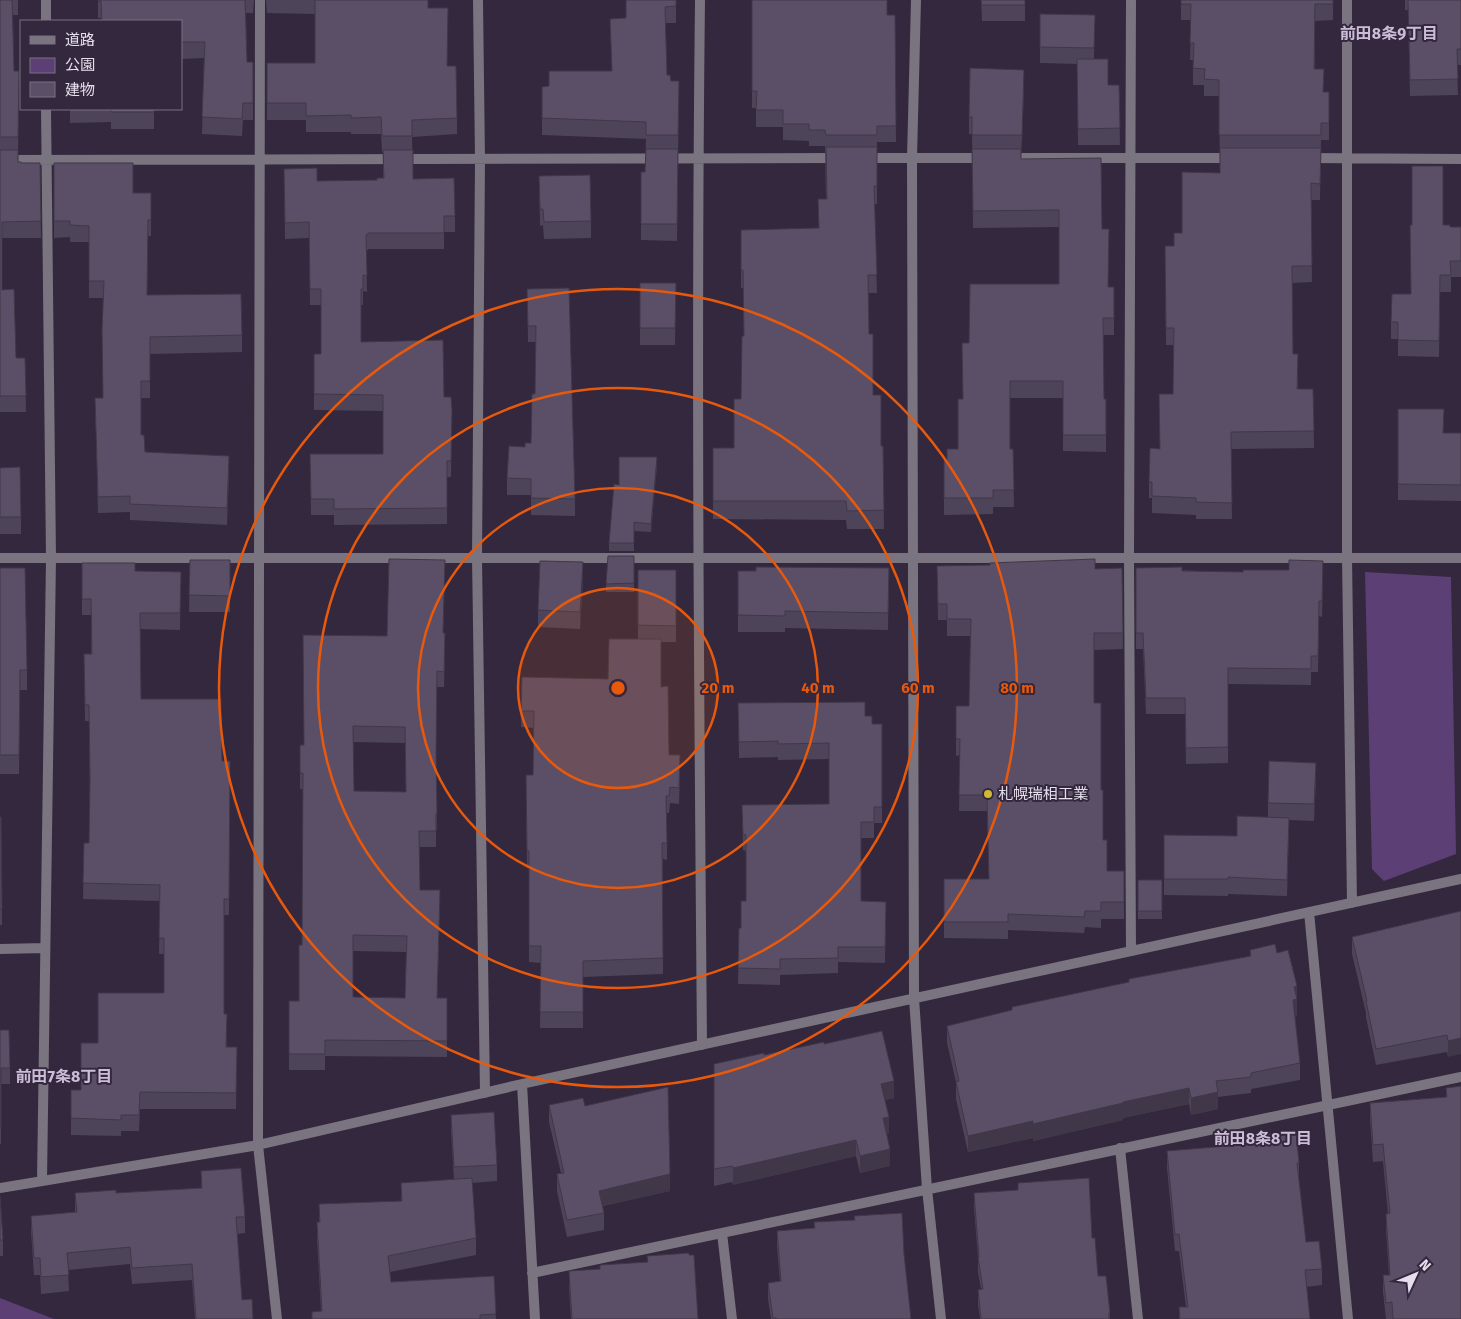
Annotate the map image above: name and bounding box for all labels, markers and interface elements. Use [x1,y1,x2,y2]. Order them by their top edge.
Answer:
legend [20,20,182,110]
district label: 前田8条9丁目 [1340,24,1438,43]
text: 道路 [65,31,95,49]
text: 公園 [65,56,95,74]
text: 建物 [65,81,95,99]
centre of rings [609,679,627,697]
text: 20 m [702,679,734,697]
text: 40 m [801,679,835,697]
text: 60 m [901,679,935,697]
text: 80 m [1000,679,1034,697]
place label: 札幌瑞相工業 [998,785,1088,803]
marker: 札幌瑞相工業 [982,788,994,800]
district label: 前田7条8丁目 [16,1067,112,1086]
district label: 前田8条8丁目 [1214,1129,1312,1148]
north arrow [1391,1249,1441,1299]
text: N [1416,1256,1434,1275]

